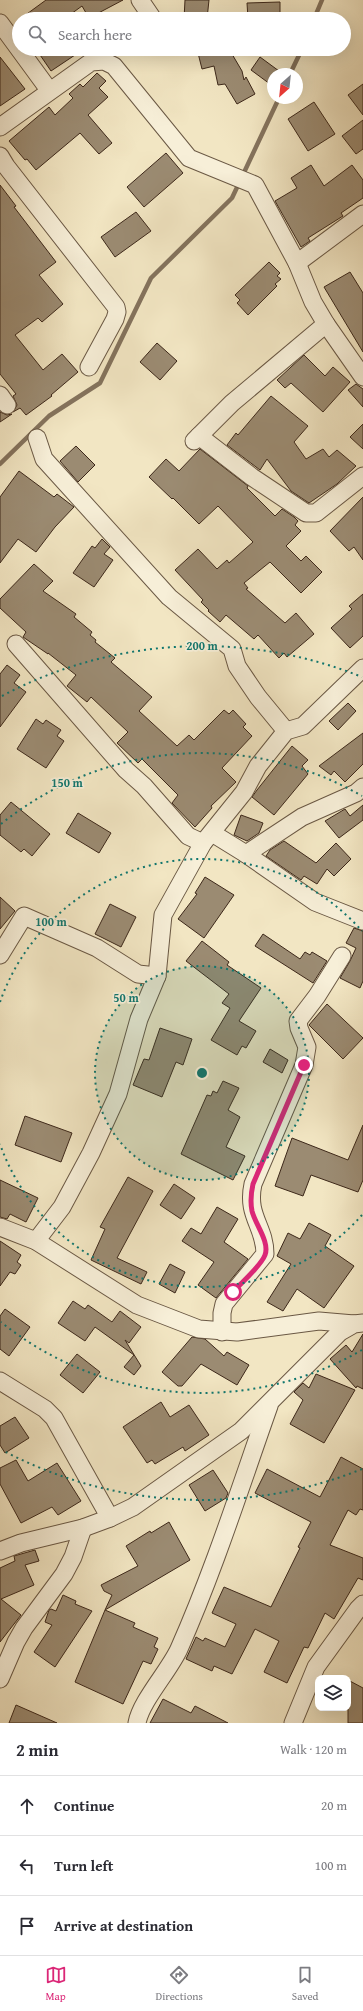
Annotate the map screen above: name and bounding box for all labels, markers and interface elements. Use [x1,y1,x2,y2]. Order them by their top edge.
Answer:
search box [12,12,351,56]
icon: search [26,23,48,45]
text: Search here [58,24,132,45]
north arrow [267,68,303,104]
text: 200 m [186,637,219,654]
text: 150 m [51,774,84,791]
text: 100 m [35,913,68,930]
text: 50 m [113,989,139,1006]
route end [295,1056,313,1074]
centre of rings [195,1066,209,1080]
route start [224,1283,242,1301]
map controls [315,1675,351,1711]
button: layers [315,1675,351,1711]
text: 2 min [16,1737,58,1762]
text: Walk · 120 m [280,1740,347,1759]
icon: ahead [16,1795,38,1817]
text: Continue [54,1795,115,1816]
text: 20 m [321,1796,347,1815]
icon: left [16,1855,38,1877]
text: Turn left [54,1855,113,1876]
text: 100 m [315,1856,347,1875]
icon: arrive [16,1915,38,1937]
text: Arrive at destination [54,1915,193,1936]
tab: Map [45,1964,67,2004]
tab: Directions [156,1964,203,2004]
tab: Saved [292,1964,318,2004]

